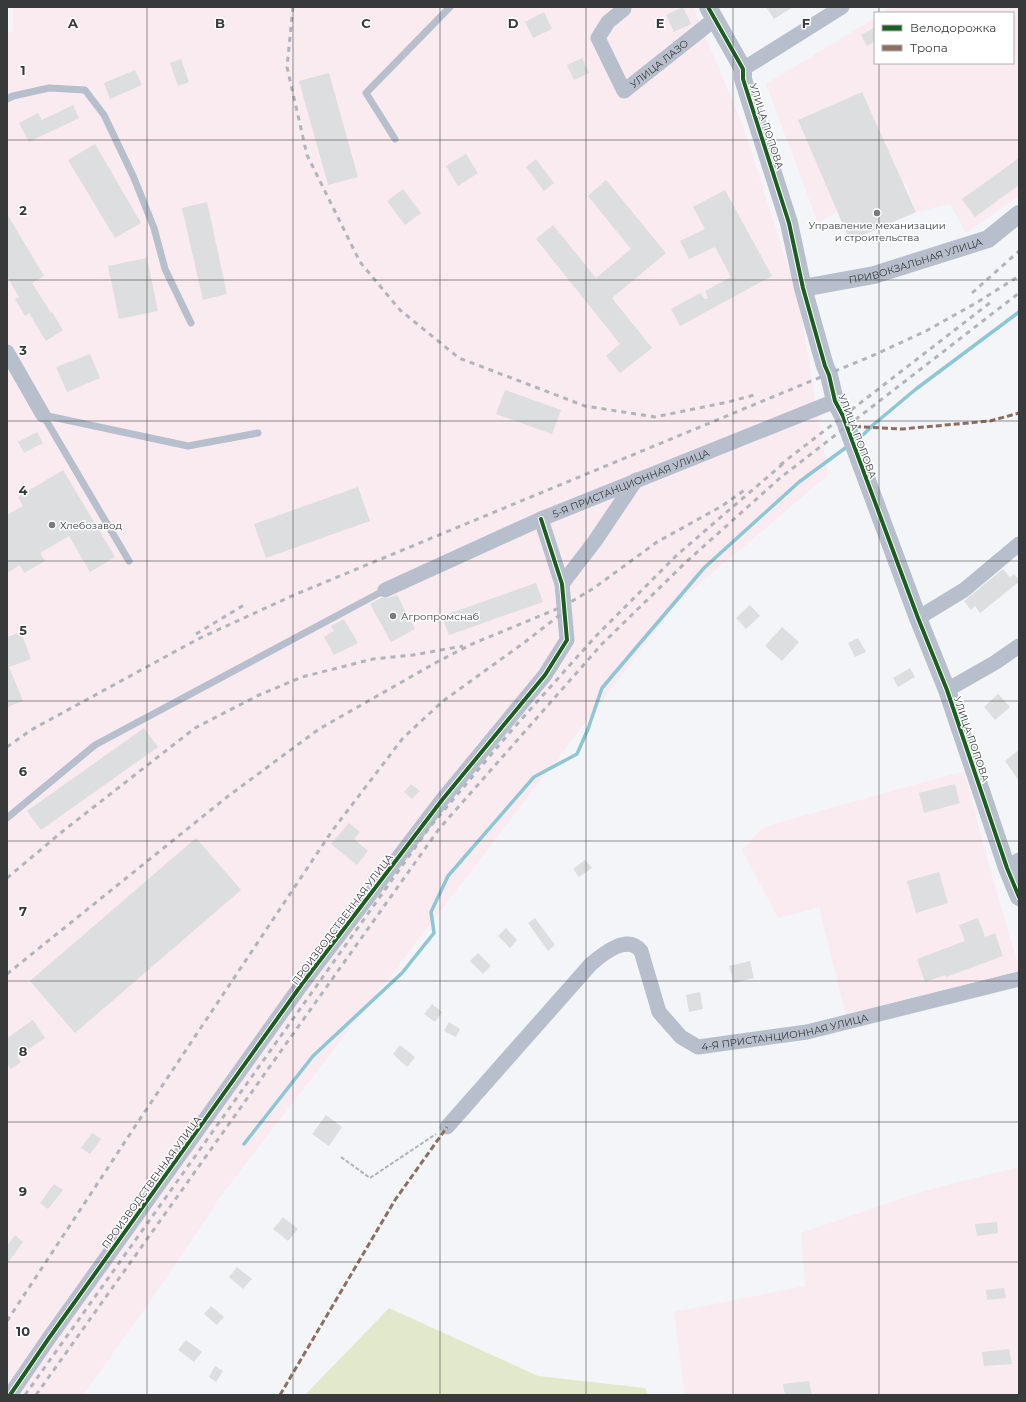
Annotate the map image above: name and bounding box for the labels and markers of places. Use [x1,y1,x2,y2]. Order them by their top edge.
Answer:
marker: Управление механизации и строительства [872,208,882,218]
place label: Управление механизации и строительства [808,219,946,244]
place label: Хлебозавод [60,519,122,532]
marker: Хлебозавод [47,520,57,530]
place label: Агропромснаб [401,610,479,623]
marker: Агропромснаб [388,611,398,621]

